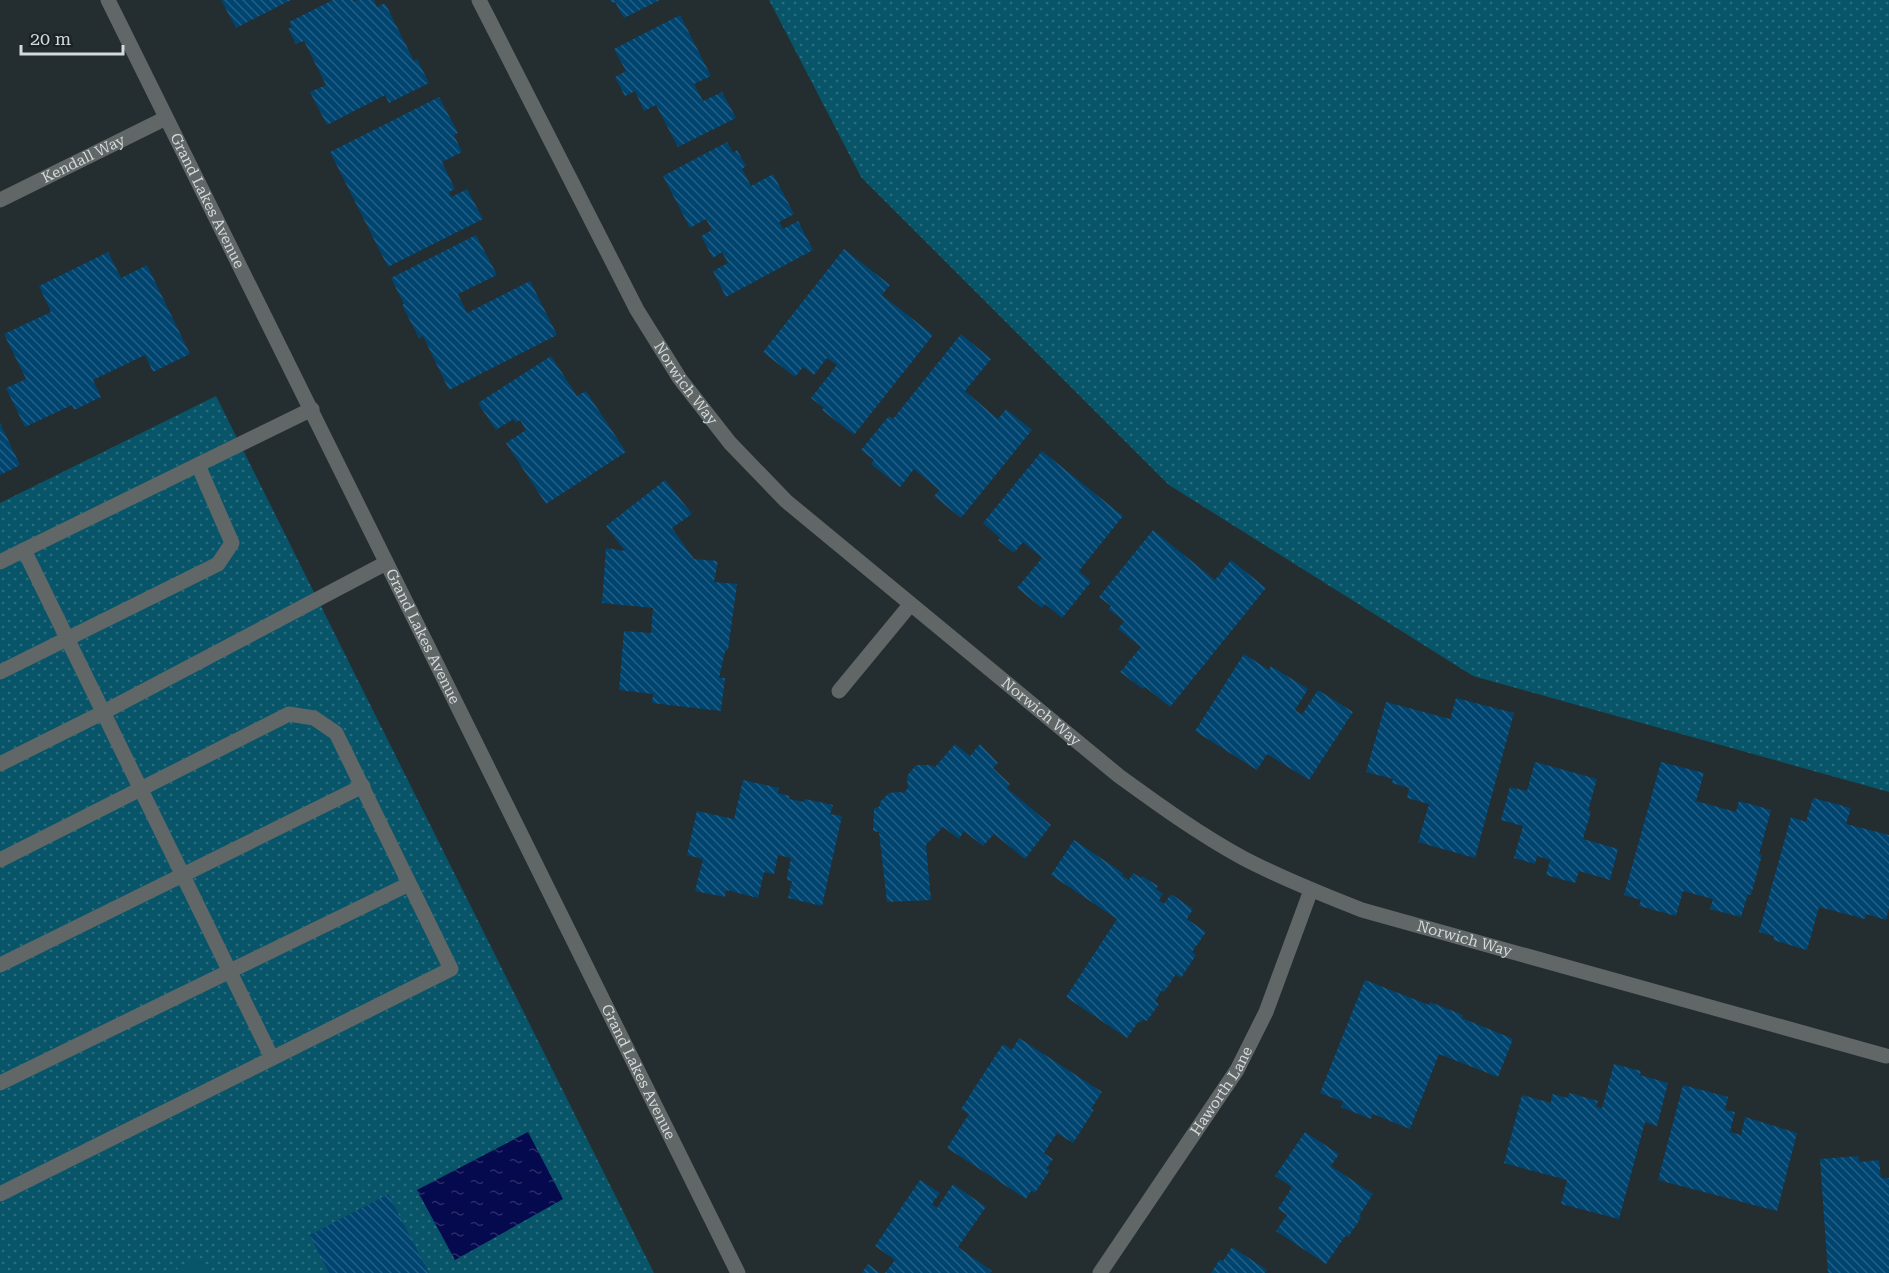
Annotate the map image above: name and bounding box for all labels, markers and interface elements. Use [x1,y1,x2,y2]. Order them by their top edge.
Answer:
scale bar [21,18,123,56]
text: 20 m [30,28,71,49]
street label: Grand Lakes Avenue [166,130,248,271]
street label: Kendall Way [39,131,128,187]
street label: Norwich Way [650,338,721,429]
street label: Grand Lakes Avenue [382,566,464,707]
street label: Norwich Way [998,674,1085,750]
street label: Norwich Way [1415,917,1514,960]
street label: Grand Lakes Avenue [597,1001,680,1143]
street label: Haworth Lane [1186,1043,1256,1139]

